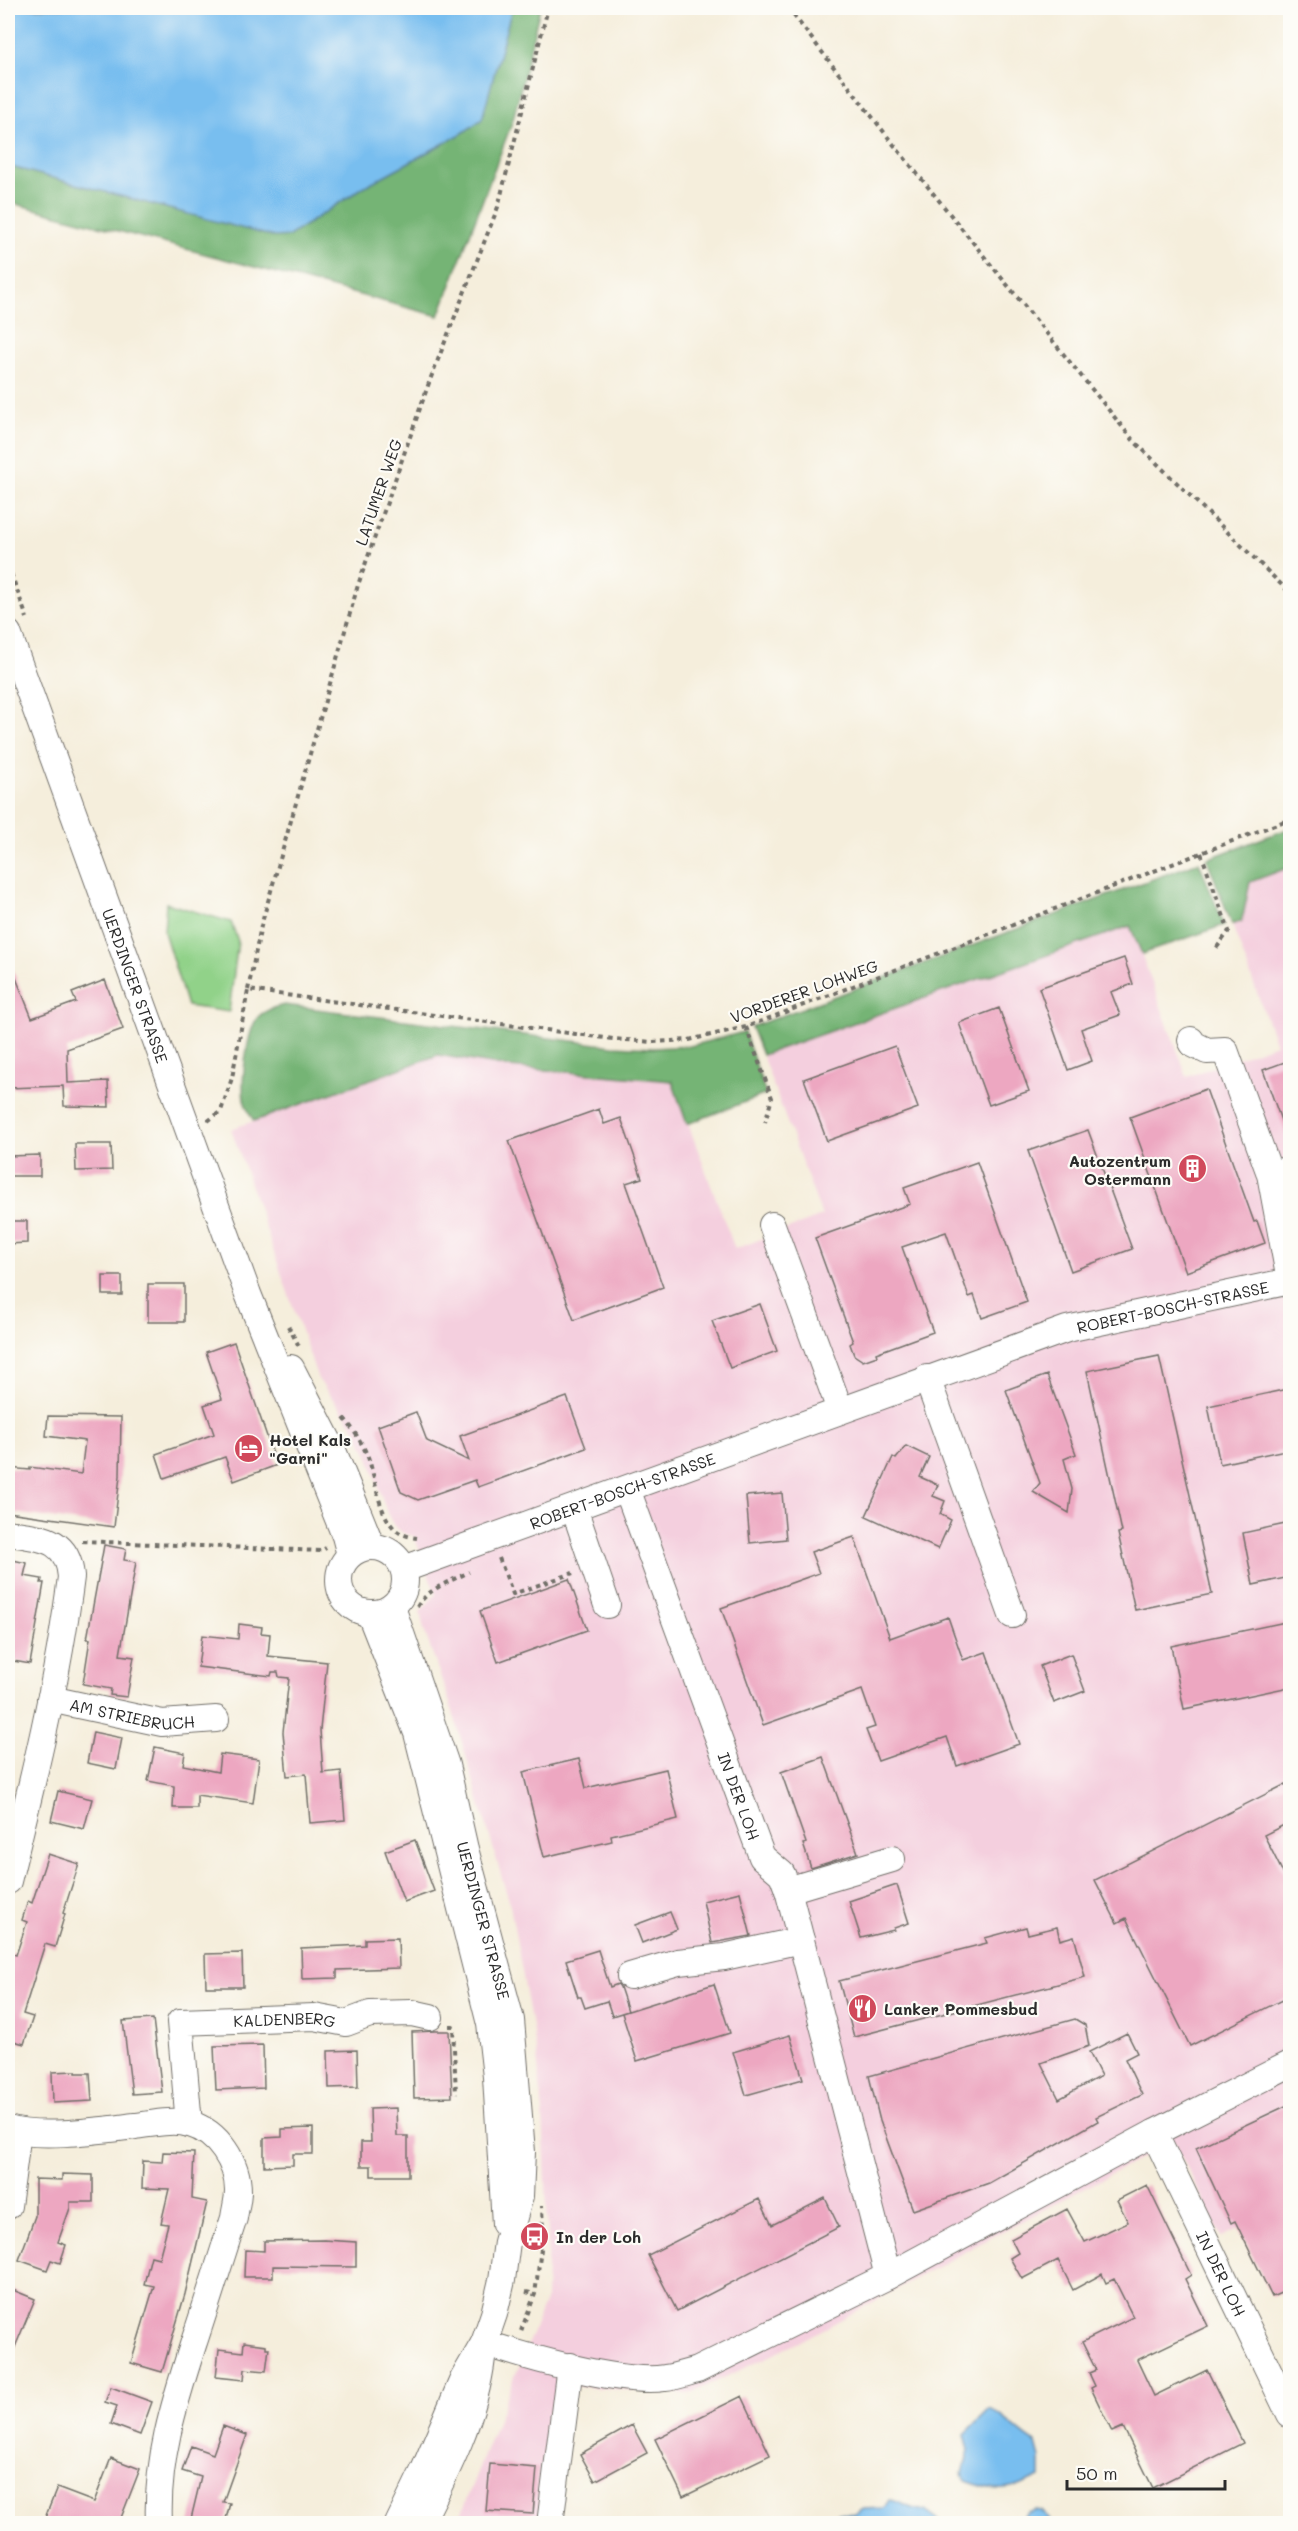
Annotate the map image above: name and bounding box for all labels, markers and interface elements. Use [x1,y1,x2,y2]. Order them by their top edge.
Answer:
street label: LATUMER WEG [350,436,406,548]
street label: UERDINGER STRASSE [98,905,174,1066]
street label: VORDERER LOHWEG [727,954,881,1028]
place label: Autozentrum Ostermann [1069,1150,1171,1189]
building icon: Autozentrum Ostermann [1176,1153,1208,1185]
street label: ROBERT-BOSCH-STRASSE [1075,1275,1270,1337]
place label: Hotel Kals "Garni" [269,1429,351,1468]
hotel icon: Hotel Kals "Garni" [232,1432,264,1464]
street label: ROBERT-BOSCH-STRASSE [527,1447,718,1533]
street label: AM STRIEBRUCH [68,1693,196,1734]
street label: IN DER LOH [714,1749,765,1843]
street label: UERDINGER STRASSE [453,1839,515,2002]
restaurant icon: Lanker Pommesbud [847,1992,879,2024]
place label: Lanker Pommesbud [884,1998,1038,2019]
street label: KALDENBERG [233,2007,337,2031]
bus stop icon: In der Loh [519,2220,551,2252]
place label: In der Loh [556,2226,641,2247]
street label: IN DER LOH [1192,2227,1251,2320]
scale bar [1067,2453,1224,2491]
text: 50 m [1076,2461,1118,2485]

